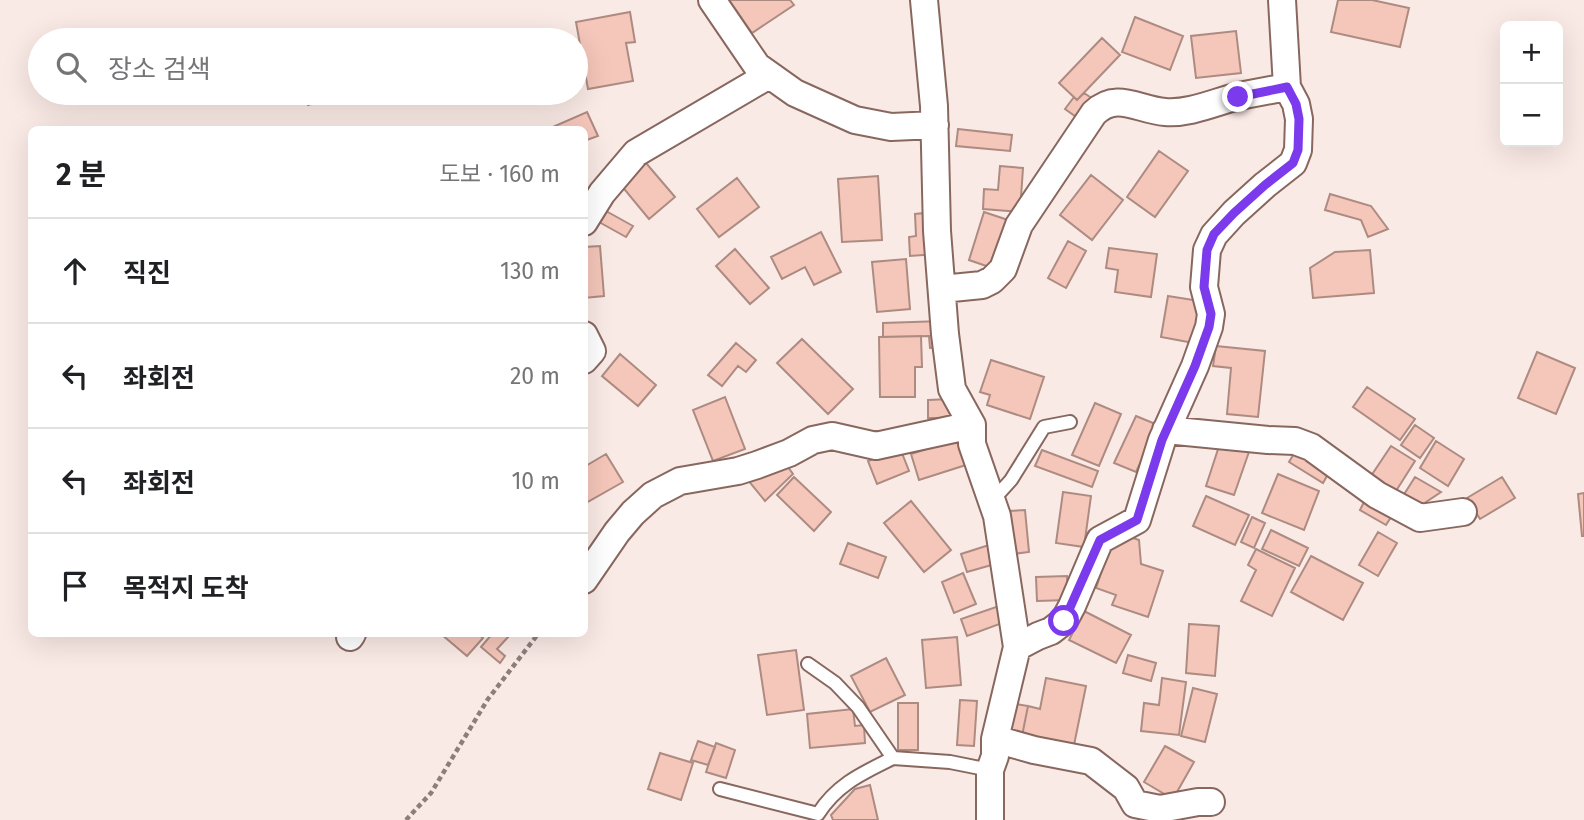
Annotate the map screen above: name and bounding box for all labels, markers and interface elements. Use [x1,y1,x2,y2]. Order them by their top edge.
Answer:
map controls [1500,21,1563,147]
button: + [1500,21,1563,84]
search box [28,28,588,105]
icon: search [52,48,90,86]
text: 장소 검색 [108,54,211,85]
route end [1222,81,1253,112]
button: − [1500,84,1563,147]
text: 2 분 [56,157,106,193]
text: 도보 · 160 m [439,160,560,188]
icon: ahead [56,252,94,290]
text: 130 m [500,257,560,285]
text: 직진 [123,258,171,289]
icon: left [56,357,94,395]
text: 20 m [510,362,560,390]
text: 좌회전 [123,363,195,394]
icon: left [56,462,94,500]
text: 10 m [511,467,560,495]
text: 좌회전 [123,468,195,499]
icon: arrive [56,567,94,605]
text: 목적지 도착 [123,573,249,604]
route start [1048,605,1079,636]

